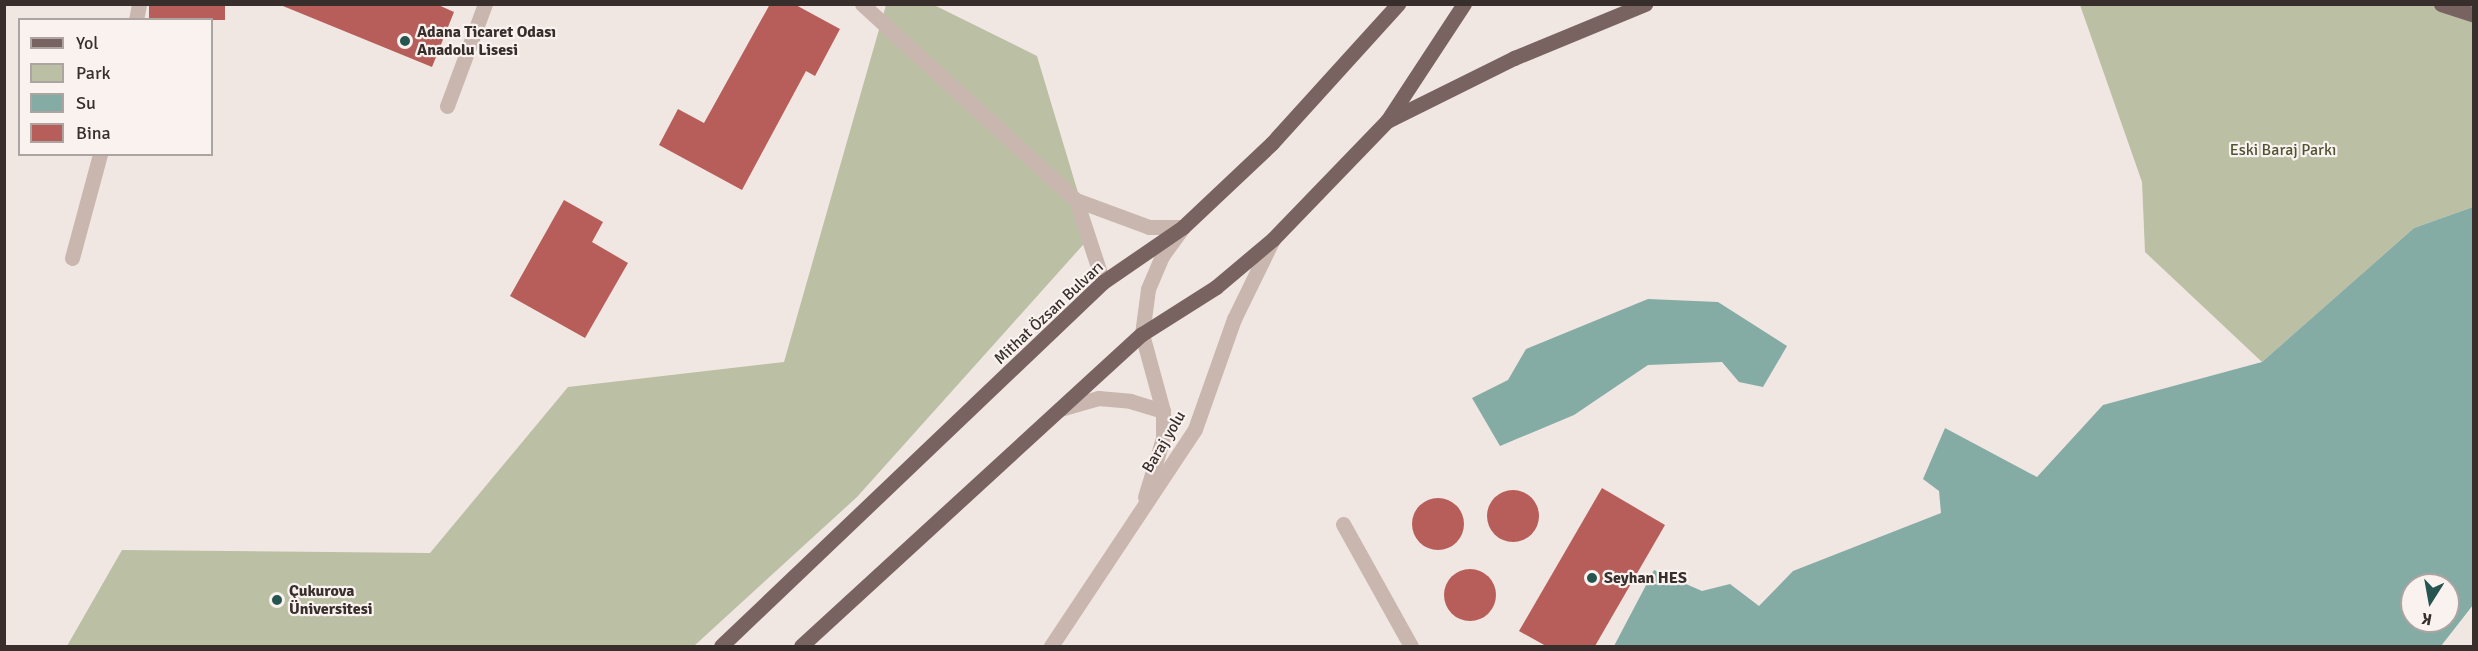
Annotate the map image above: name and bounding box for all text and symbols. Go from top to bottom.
legend [18,18,213,156]
place label: Adana Ticaret Odası Anadolu Lisesi [417,22,556,60]
text: Yol [76,32,99,54]
marker: Adana Ticaret Odası Anadolu Lisesi [398,34,412,48]
text: Park [76,62,111,84]
text: Su [76,92,96,114]
text: Bina [76,122,111,144]
park label: Eski Baraj Parkı [2230,140,2336,160]
street label: Mithat Özsan Bulvarı [990,257,1108,369]
street label: Baraj yolu [1138,408,1190,476]
place label: Seyhan HES [1604,568,1687,588]
marker: Seyhan HES [1585,571,1599,585]
north arrow [2400,573,2460,633]
place label: Çukurova Üniversitesi [289,581,373,619]
marker: Çukurova Üniversitesi [270,593,284,607]
text: K [2420,608,2434,629]

